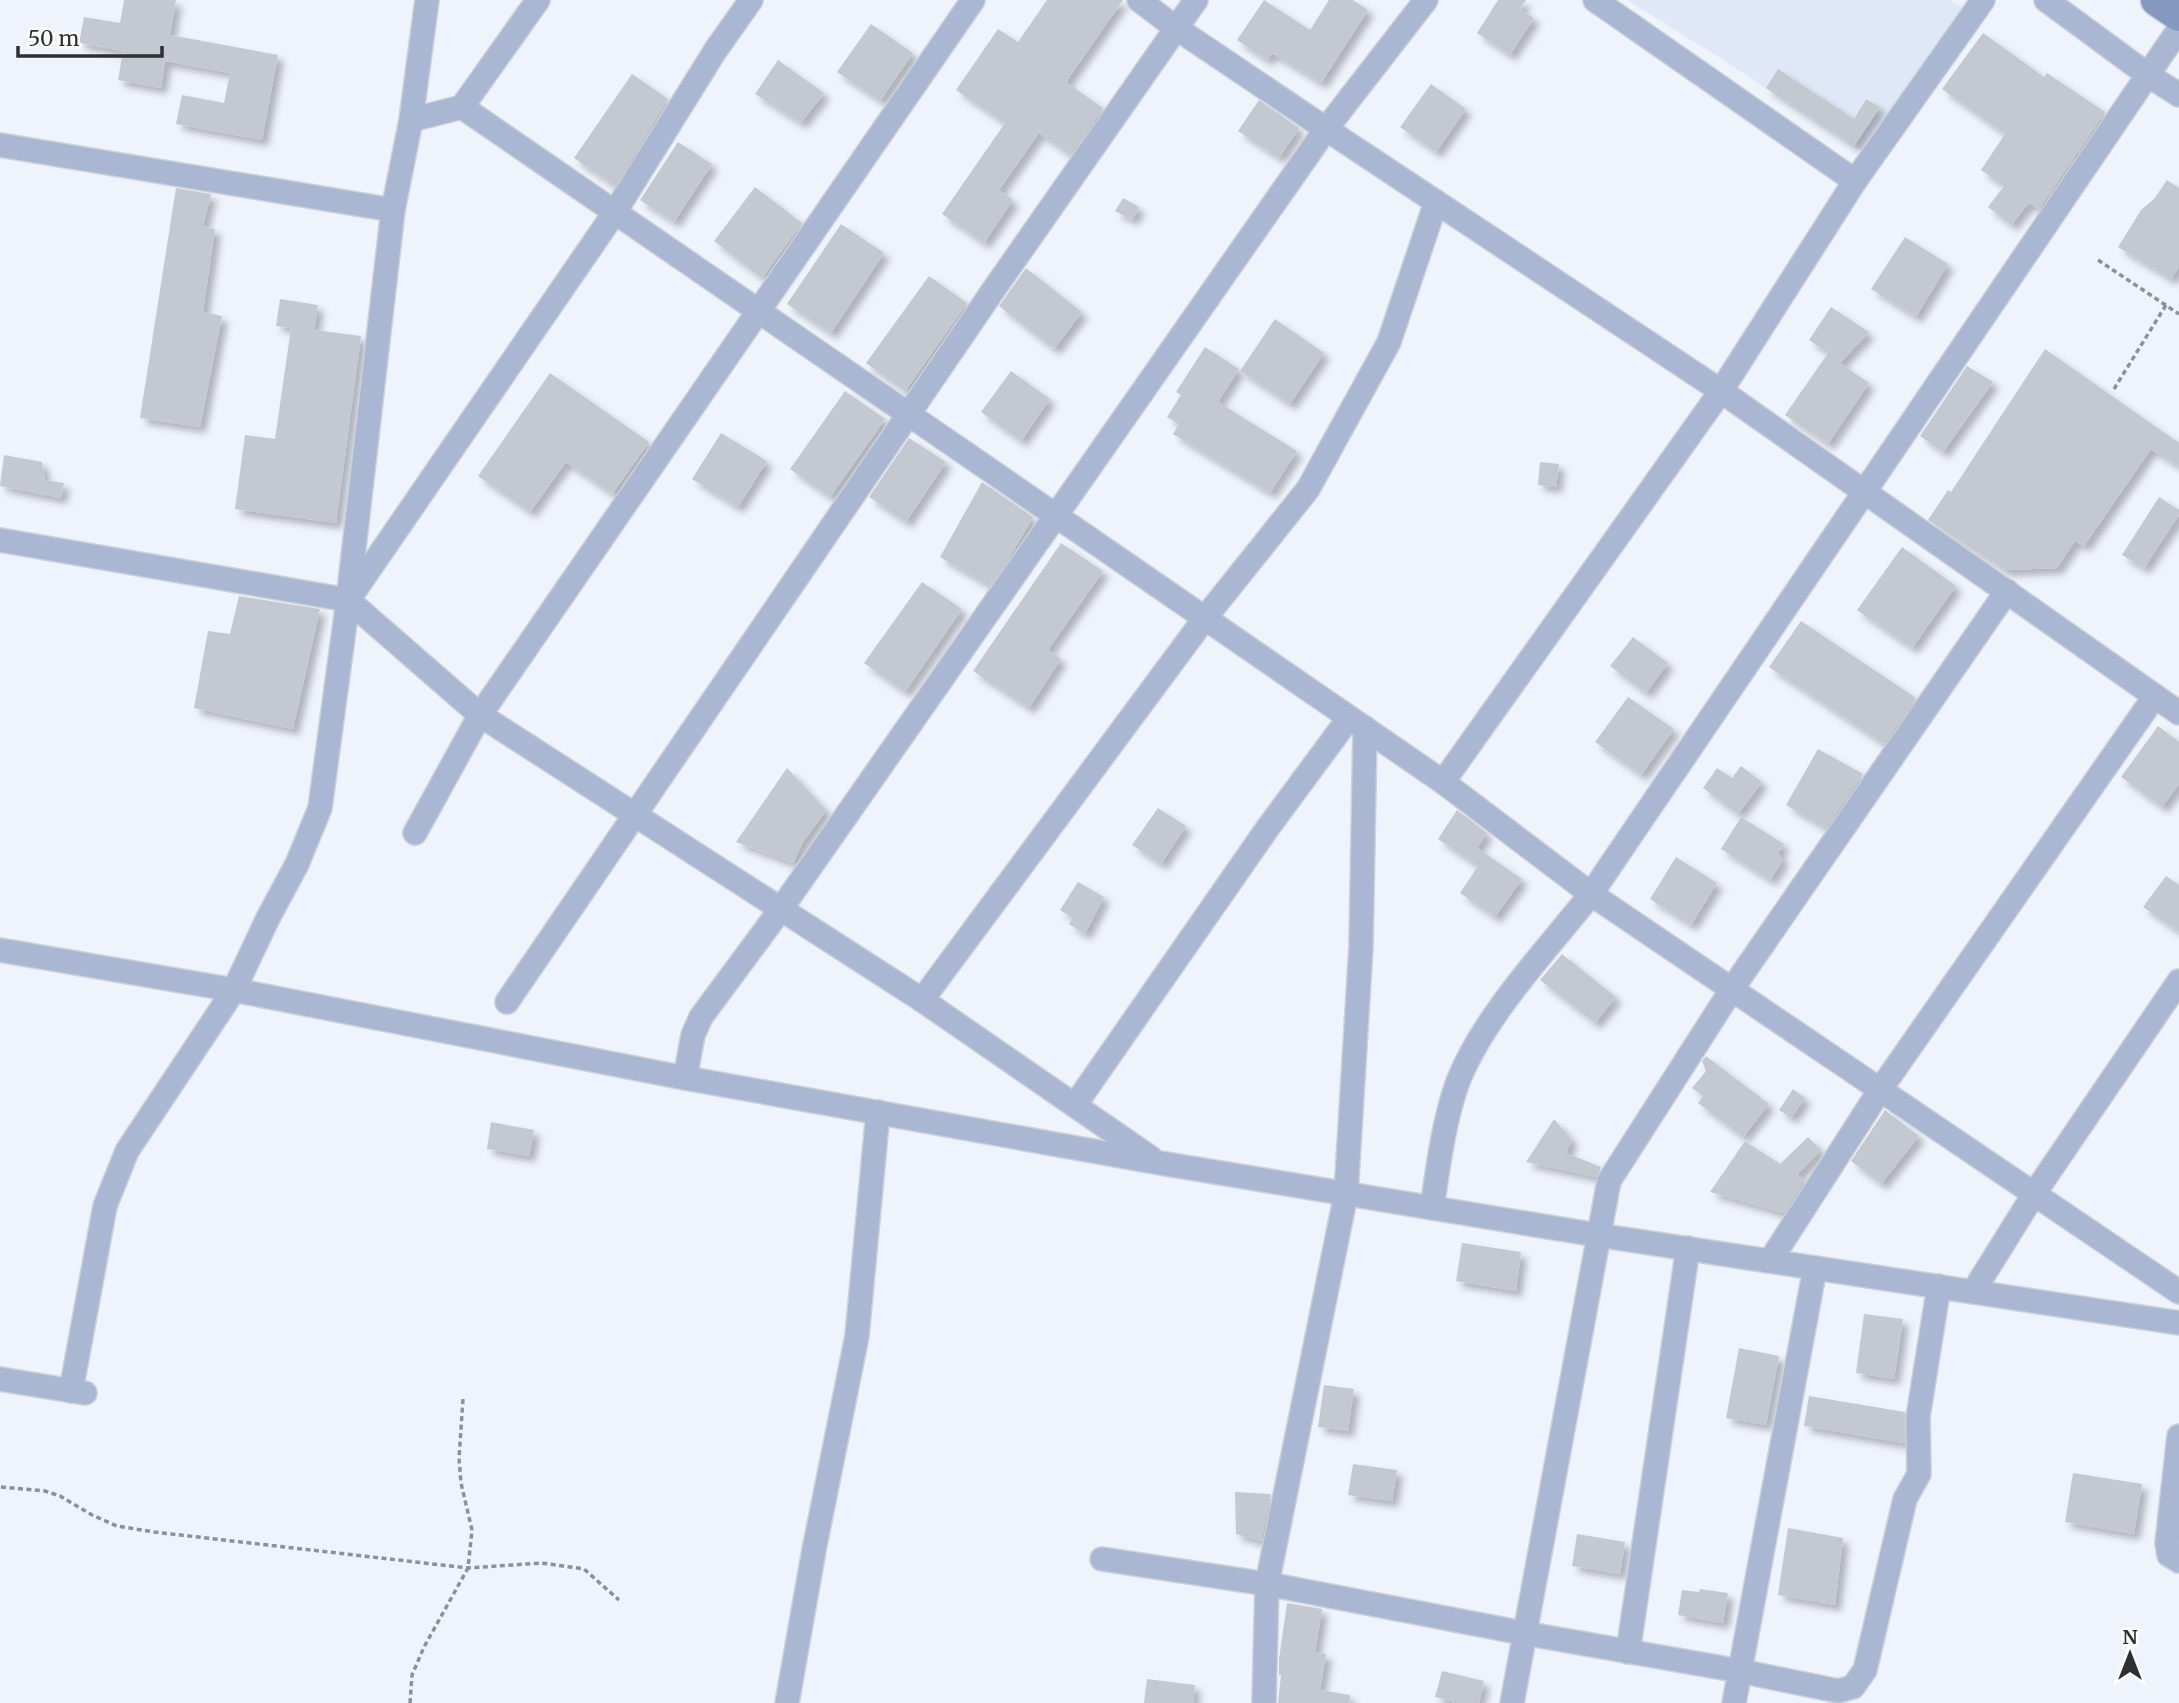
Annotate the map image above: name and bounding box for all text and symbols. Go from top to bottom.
scale bar [18,14,161,58]
text: 50 m [28,25,79,52]
north arrow [2095,1619,2165,1689]
text: N [2122,1625,2138,1649]

